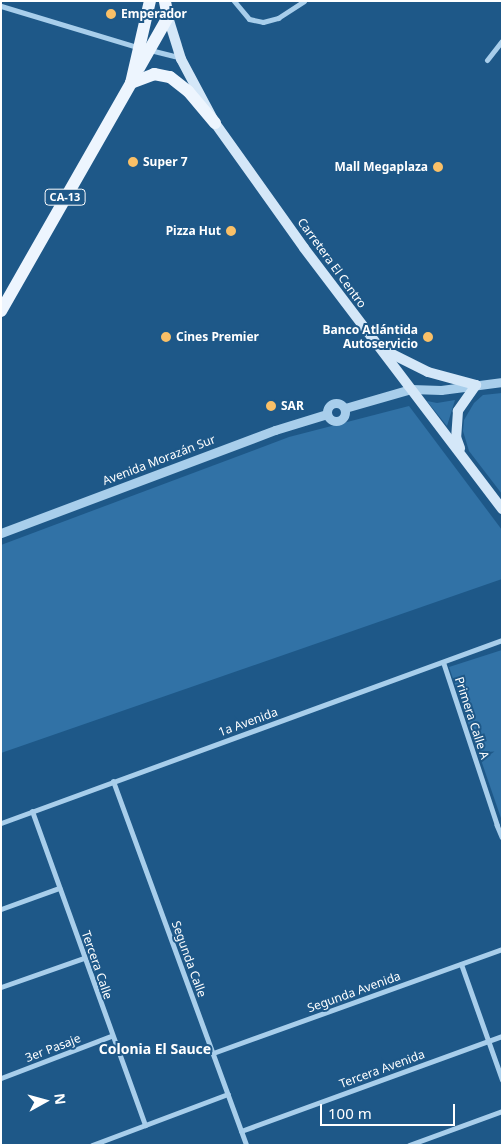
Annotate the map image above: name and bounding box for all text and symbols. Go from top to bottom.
place label: Emperador [121,7,187,21]
marker: Emperador [105,8,117,20]
place label: Super 7 [143,155,188,169]
marker: Super 7 [127,156,139,168]
place label: Mall Megaplaza [335,160,428,174]
marker: Mall Megaplaza [432,161,444,173]
road number: CA-13 [44,188,86,206]
street label: Carretera El Centro [295,215,369,311]
place label: Pizza Hut [166,224,221,238]
marker: Pizza Hut [225,225,237,237]
place label: Banco Atlántida Autoservicio [323,323,418,351]
place label: Cines Premier [176,330,259,344]
marker: Cines Premier [160,331,172,343]
marker: Banco Atlántida Autoservicio [422,331,434,343]
place label: SAR [281,399,304,413]
marker: SAR [265,400,277,412]
street label: Avenida Morazán Sur [101,432,217,488]
street label: Primera Calle A [452,675,492,761]
street label: 1a Avenida [216,705,280,739]
street label: Segunda Calle [169,919,209,999]
street label: Tercera Calle [79,929,115,1001]
street label: Segunda Avenida [306,968,402,1016]
street label: 3er Pasaje [23,1031,83,1065]
district label: Colonia El Sauce [99,1041,211,1057]
street label: Tercera Avenida [337,1047,427,1091]
north arrow [20,1076,70,1126]
text: N [50,1092,71,1106]
scale bar [323,1094,458,1126]
text: 100 m [328,1103,372,1123]

